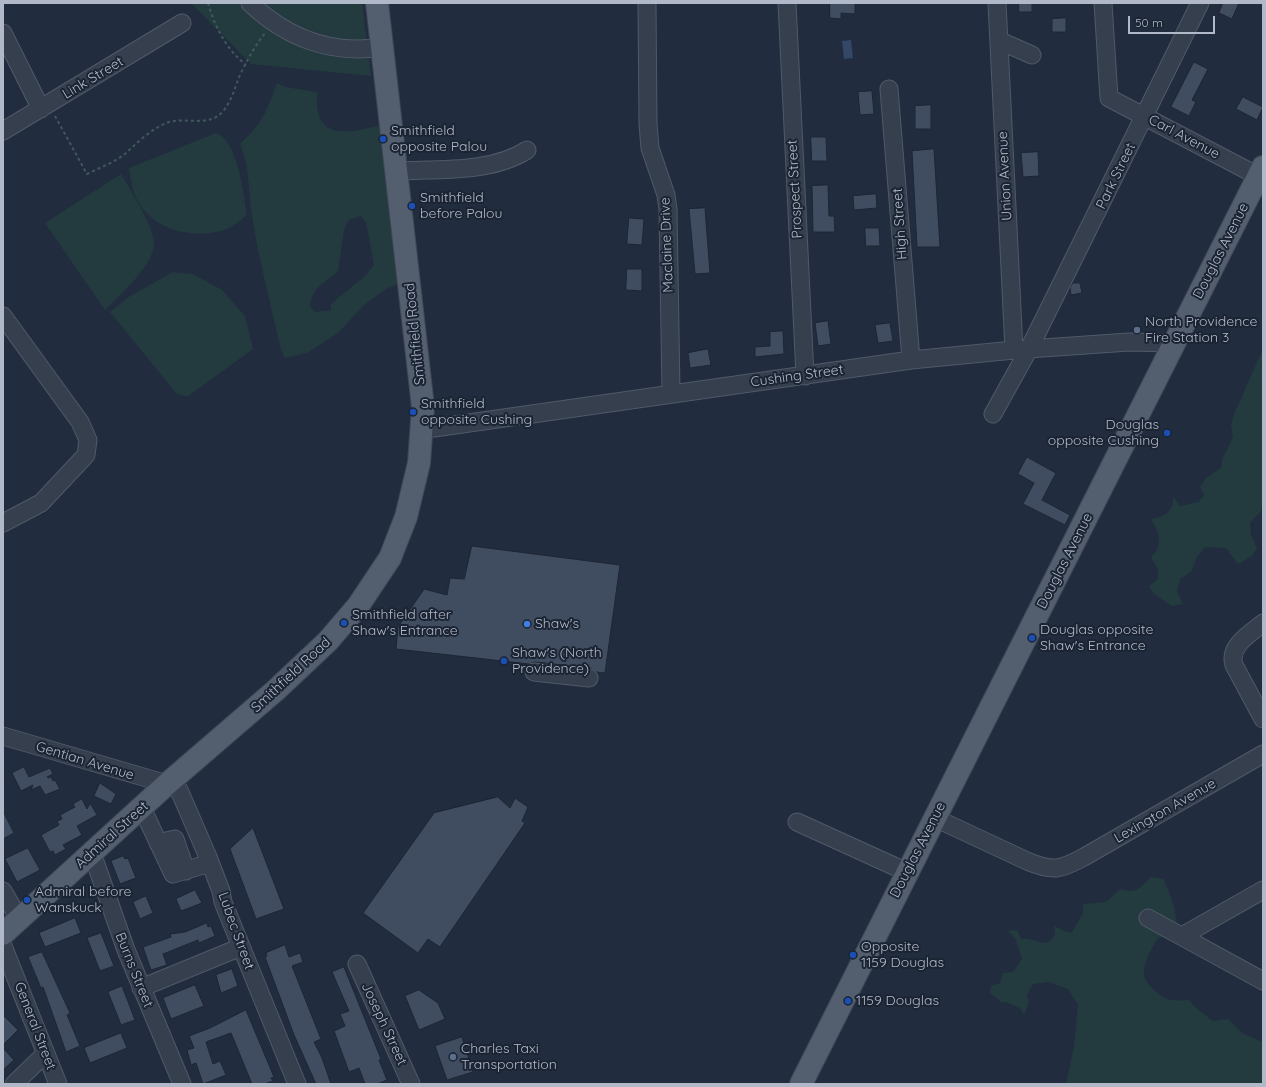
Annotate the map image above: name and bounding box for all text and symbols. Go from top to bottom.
scale bar [1130,8,1217,34]
text: 50 m [1135,15,1163,30]
street label: Link Street [59,53,127,103]
street label: Carl Avenue [1146,111,1222,163]
place label: Smithfield opposite Palou [391,123,487,156]
street label: Union Avenue [994,131,1016,221]
marker: Smithfield opposite Palou [378,134,388,144]
street label: Prospect Street [784,139,806,239]
street label: Park Street [1093,140,1139,212]
street label: High Street [889,188,911,260]
place label: Smithfield before Palou [420,190,502,222]
street label: Maclaine Drive [657,197,677,293]
street label: Douglas Avenue [1190,200,1252,302]
marker: Smithfield before Palou [407,201,417,211]
street label: Smithfield Road [401,282,429,386]
place label: North Providence Fire Station 3 [1145,314,1257,346]
marker: North Providence Fire Station 3 [1132,325,1142,335]
street label: Cushing Street [750,361,844,391]
place label: Smithfield opposite Cushing [421,396,532,428]
marker: Smithfield opposite Cushing [408,407,418,417]
place label: Douglas opposite Cushing [1048,417,1159,450]
marker: Douglas opposite Cushing [1162,428,1172,438]
street label: Douglas Avenue [1034,510,1096,612]
place label: Smithfield after Shaw's Entrance [352,607,458,640]
place label: Shaw's [535,616,579,632]
marker: Smithfield after Shaw's Entrance [339,618,349,628]
marker: Shaw's [522,619,532,629]
place label: Douglas opposite Shaw's Entrance [1040,622,1153,654]
marker: Douglas opposite Shaw's Entrance [1027,633,1037,643]
street label: Smithfield Road [248,634,334,716]
place label: Shaw's (North Providence) [512,645,602,678]
marker: Shaw's (North Providence) [499,656,509,666]
street label: Gentian Avenue [34,738,136,784]
street label: Lexington Avenue [1111,775,1219,847]
street label: Admiral Street [72,798,152,872]
street label: Douglas Avenue [887,799,949,901]
place label: Admiral before Wanskuck [35,884,131,916]
street label: Lubec Street [214,890,258,972]
marker: Admiral before Wanskuck [22,895,32,905]
street label: Burns Street [111,930,157,1010]
place label: Opposite 1159 Douglas [861,939,944,972]
marker: Opposite 1159 Douglas [848,950,858,960]
street label: General Street [11,980,59,1072]
street label: Joseph Street [357,980,411,1068]
place label: 1159 Douglas [856,993,939,1009]
marker: 1159 Douglas [843,996,853,1006]
place label: Charles Taxi Transportation [461,1041,557,1074]
marker: Charles Taxi Transportation [448,1052,458,1062]

